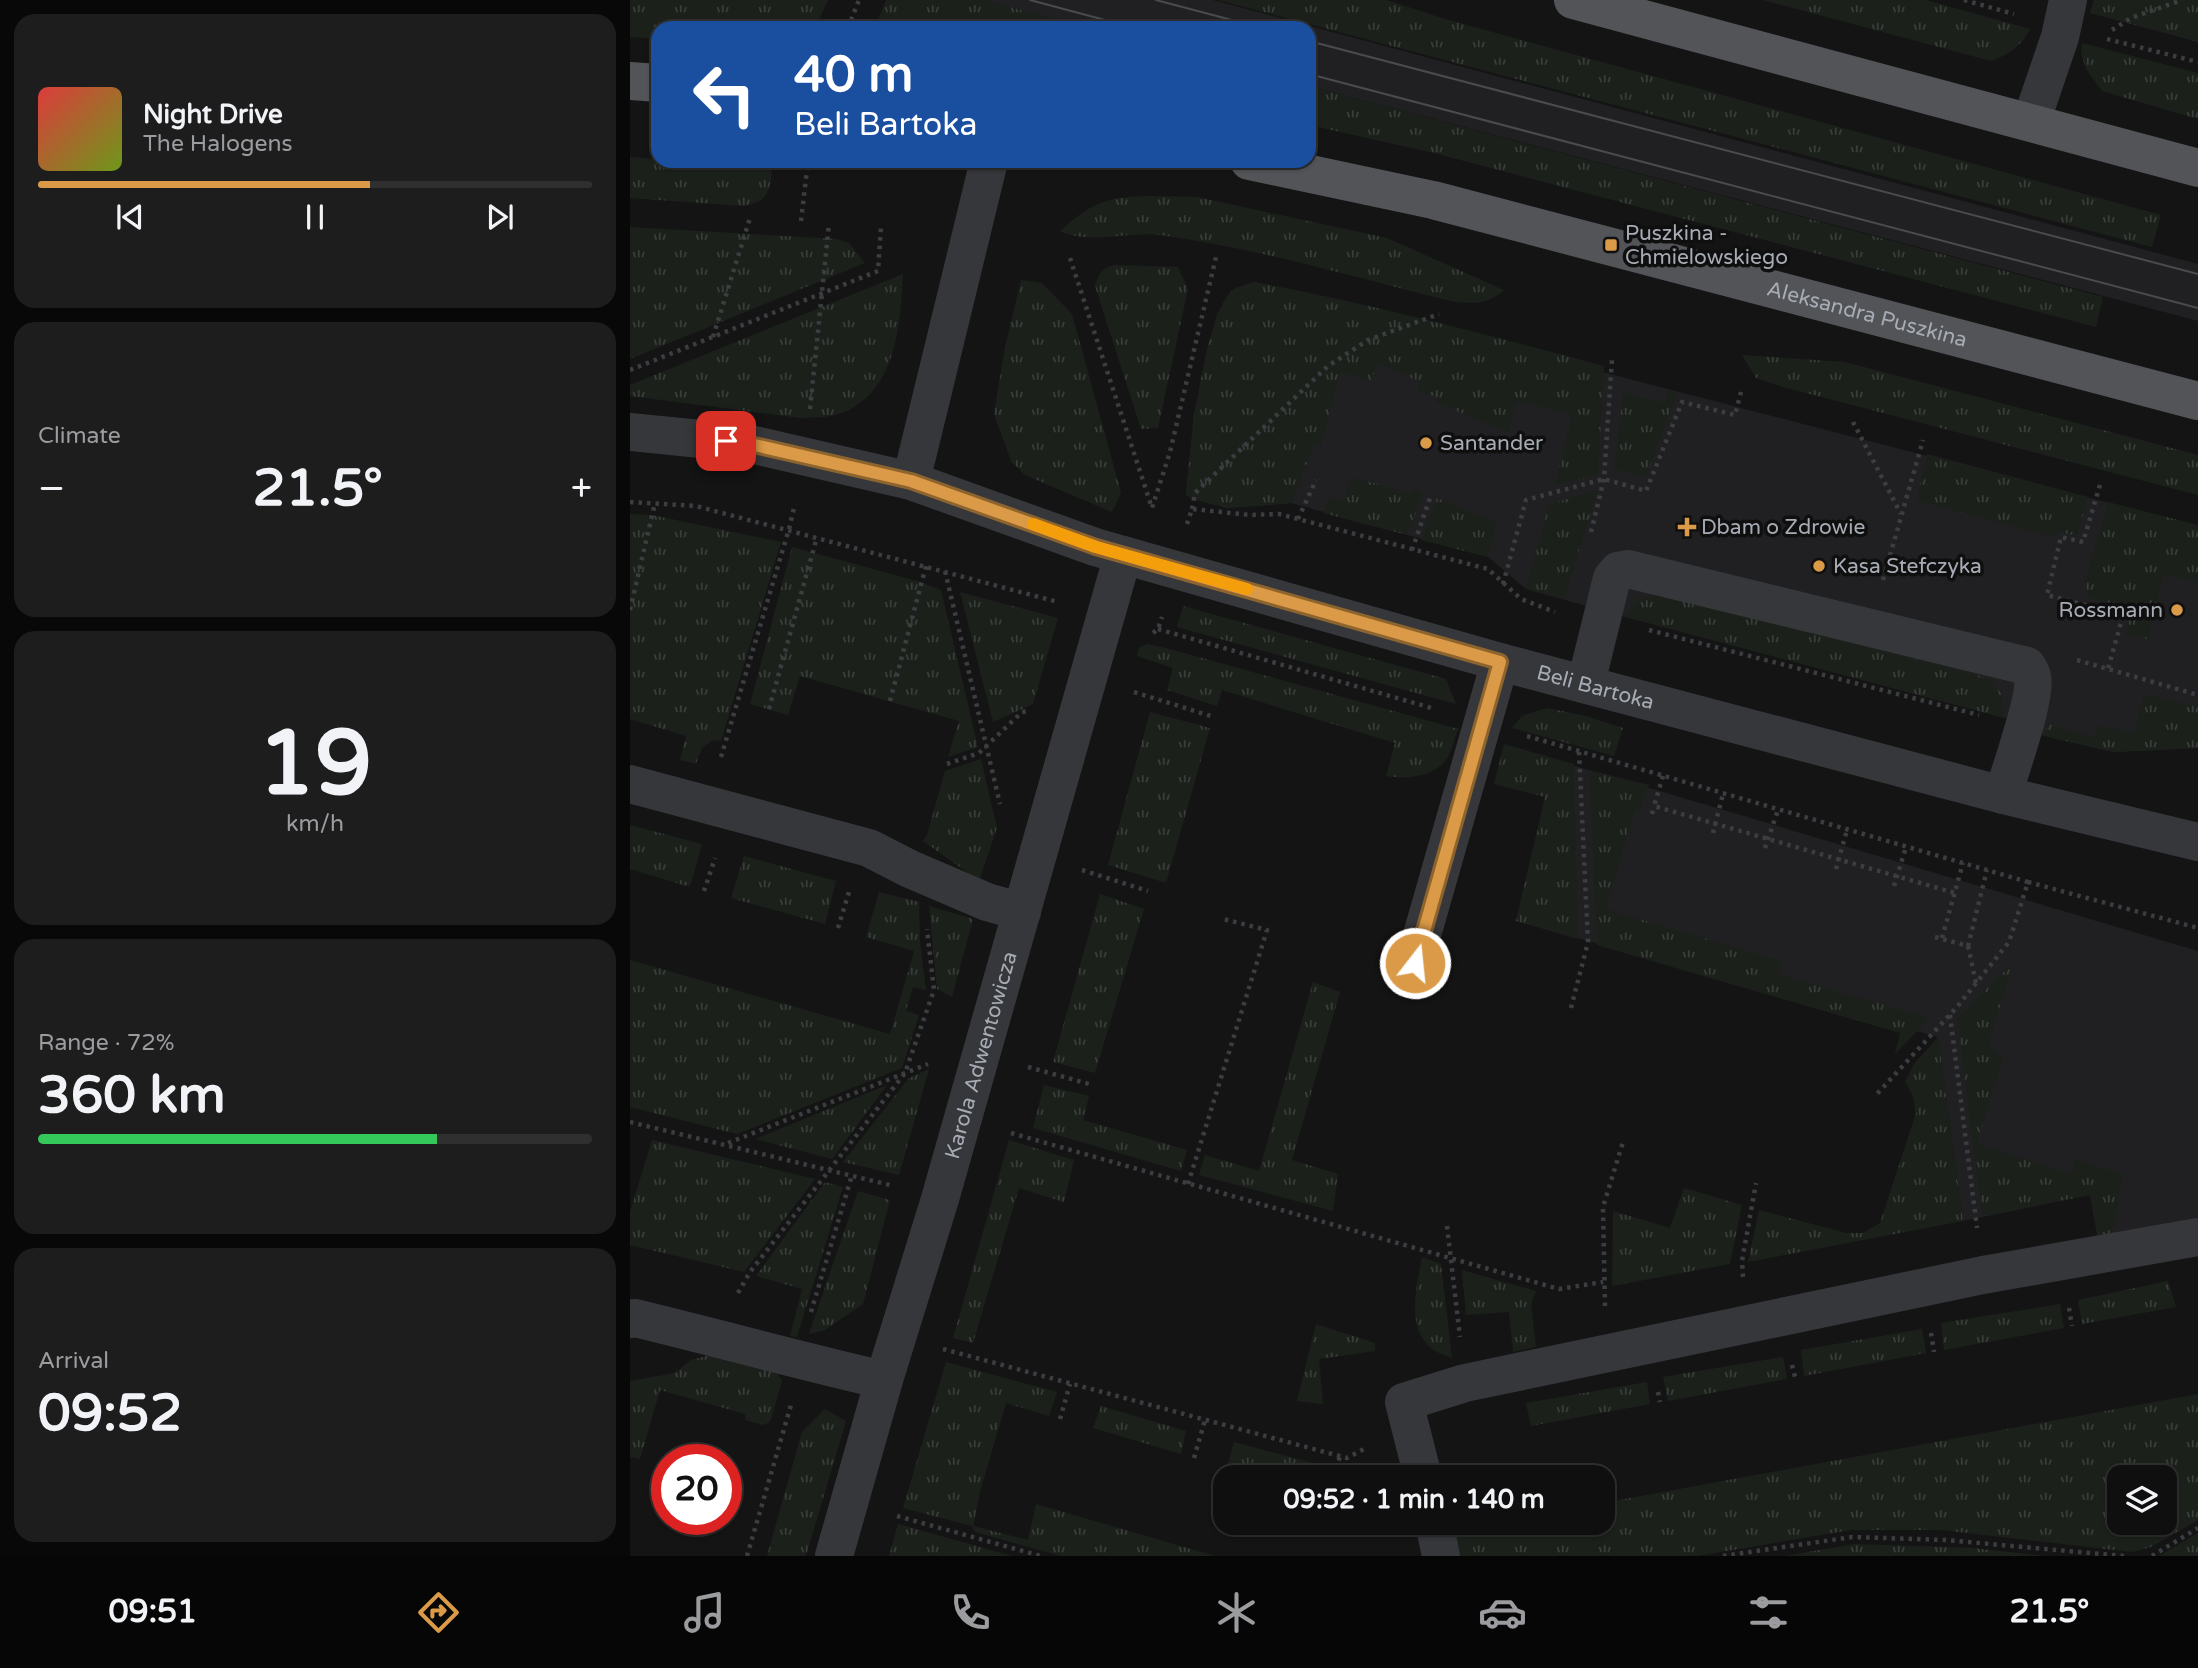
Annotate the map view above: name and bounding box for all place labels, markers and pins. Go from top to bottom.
place label: Puszkina - Chmielowskiego [1625,221,1788,270]
marker: Puszkina - Chmielowskiego [1603,237,1619,253]
pin [696,411,756,471]
place label: Santander [1440,431,1543,456]
marker: Santander [1418,435,1434,451]
place label: Dbam o Zdrowie [1701,515,1865,540]
marker: Dbam o Zdrowie [1679,519,1695,535]
place label: Kasa Stefczyka [1833,554,1982,579]
marker: Kasa Stefczyka [1811,558,1827,574]
place label: Rossmann [2058,598,2163,623]
marker: Rossmann [2169,602,2185,618]

